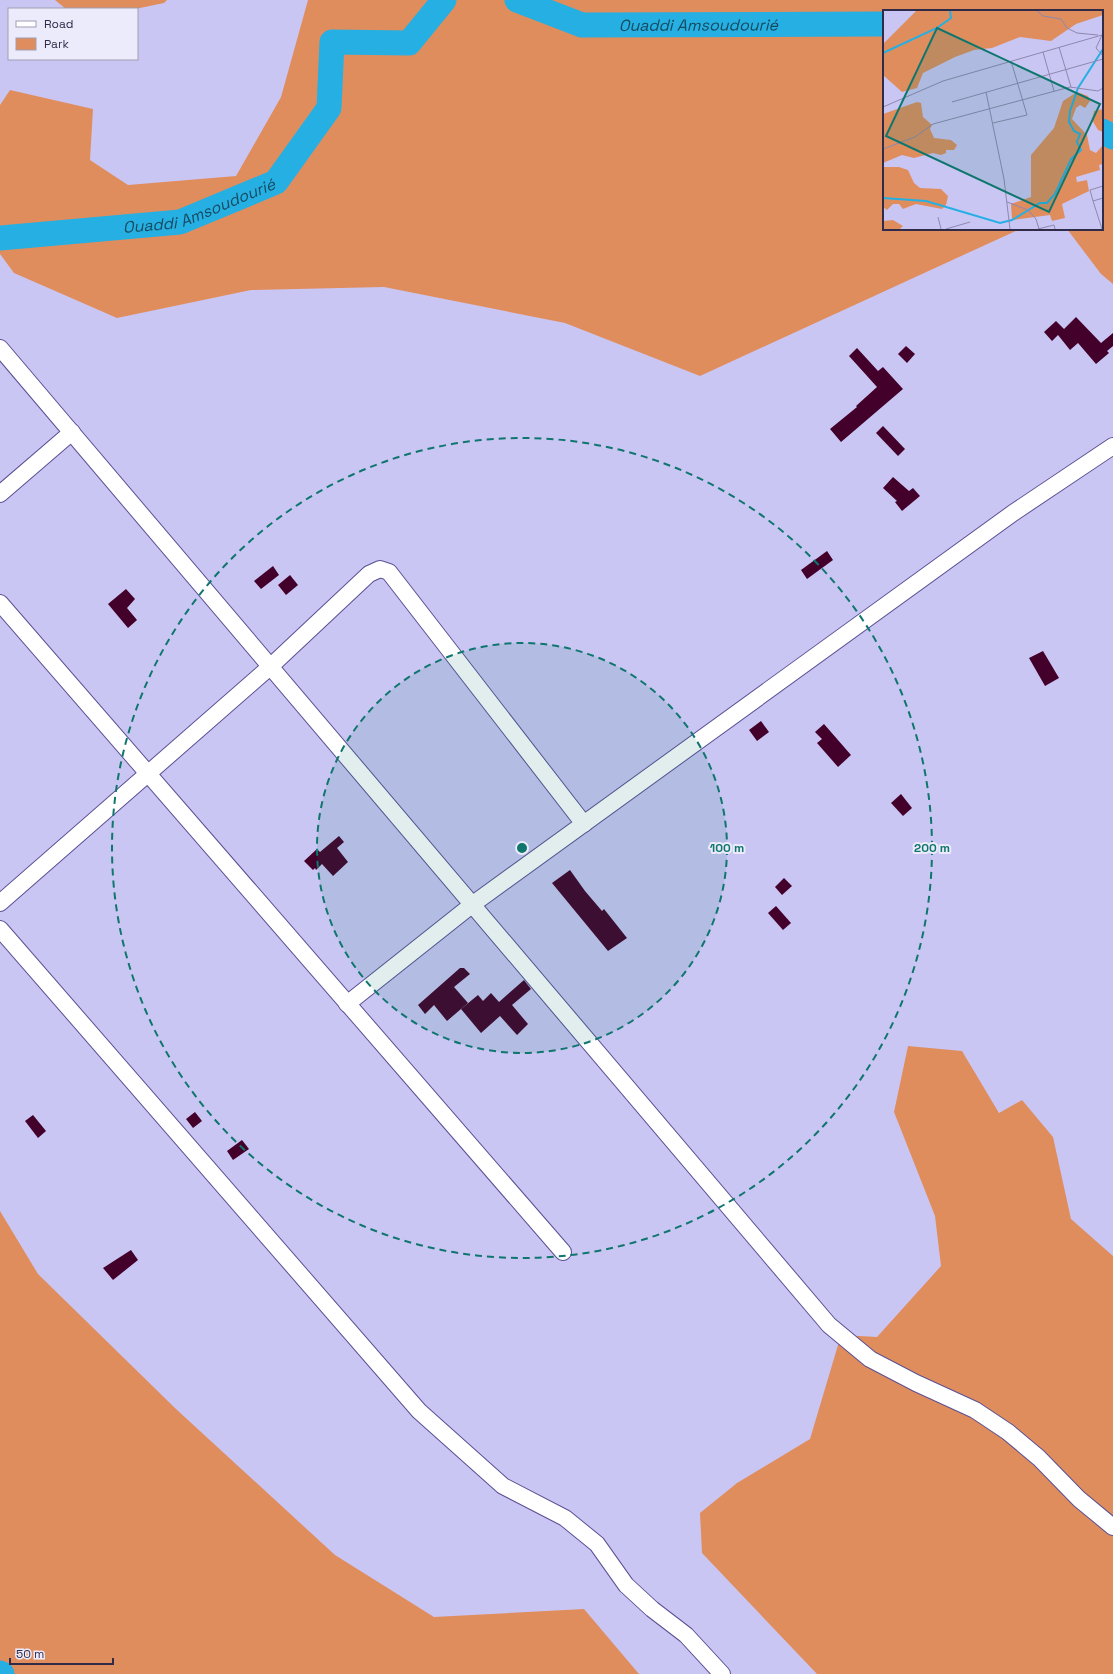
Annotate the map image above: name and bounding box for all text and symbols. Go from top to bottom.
legend [8,8,138,60]
inset map [883,10,1103,230]
water label: Ouaddi Amsoudourié [619,14,779,36]
text: Road [44,16,73,32]
text: Park [44,36,69,52]
water label: Ouaddi Amsoudourié [122,173,279,238]
text: 100 m [710,840,744,856]
text: 200 m [914,840,950,856]
centre of rings [515,841,529,855]
scale bar [10,1640,113,1666]
text: 50 m [16,1646,44,1662]

